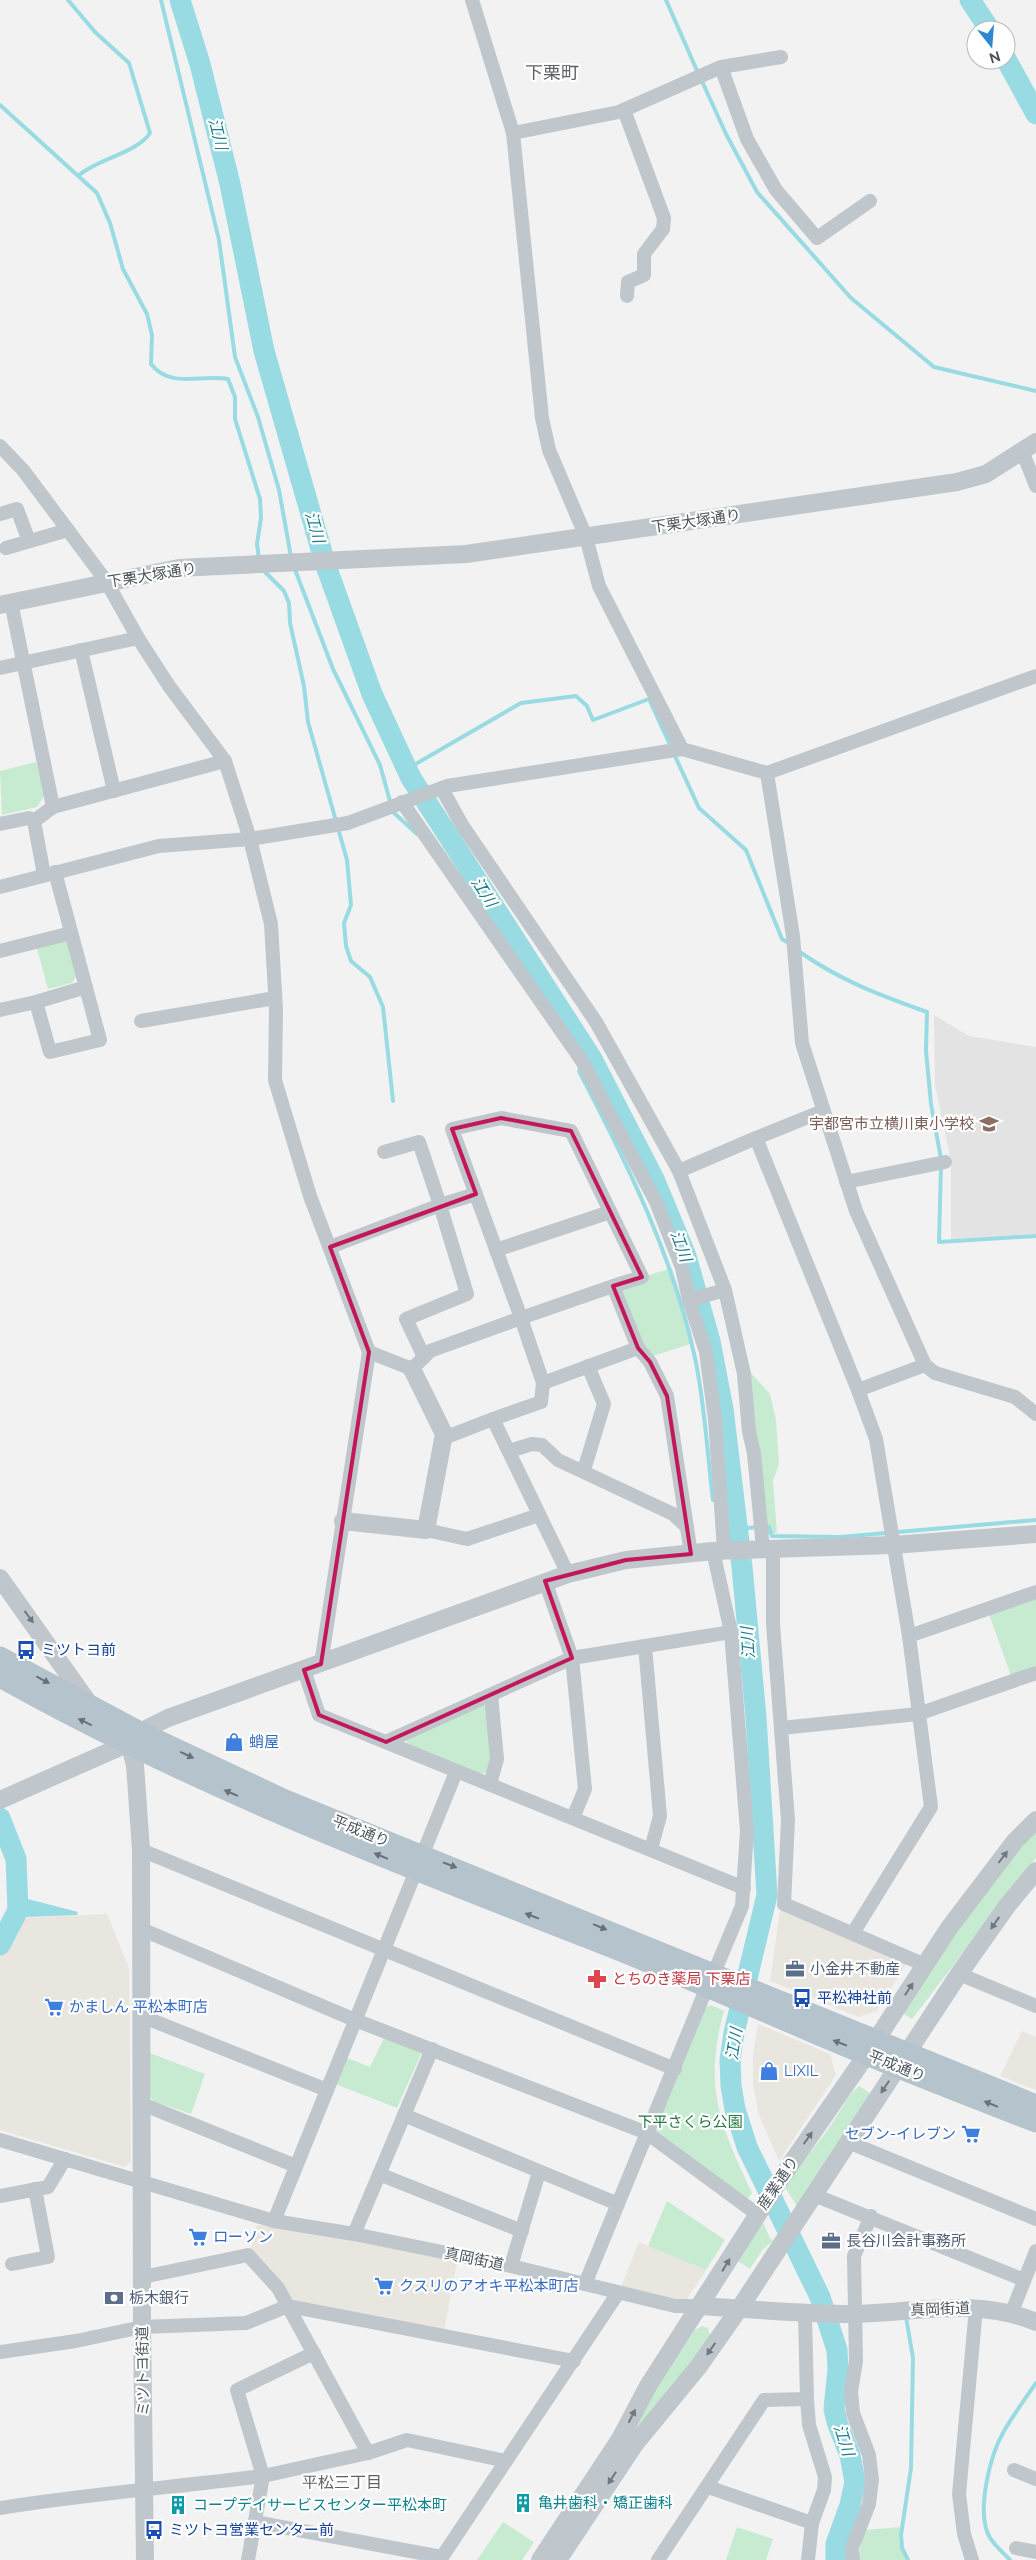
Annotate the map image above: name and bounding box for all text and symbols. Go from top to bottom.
north arrow [966,20,1016,70]
text: N [987,48,1002,67]
district label: 下栗町 [525,62,579,83]
water label: 江川 [205,116,232,154]
street label: 下栗大塚通り [650,506,742,536]
water label: 江川 [301,509,329,547]
street label: 下栗大塚通り [106,559,198,591]
water label: 江川 [467,873,502,912]
school or university icon: 宇都宮市立横川東小学校 [978,1113,1000,1135]
place label: 宇都宮市立横川東小学校 [809,1115,974,1133]
water label: 江川 [666,1228,696,1266]
one-way arrow [23,1611,33,1624]
water label: 江川 [737,1624,759,1660]
bus stop icon: ミツトヨ前 [15,1639,37,1661]
place label: ミツトヨ前 [41,1641,116,1659]
one-way arrow [36,1676,50,1684]
one-way arrow [78,1717,93,1726]
shop icon: 蛸屋 [223,1731,245,1753]
place label: 蛸屋 [249,1733,279,1751]
one-way arrow [180,1751,194,1759]
one-way arrow [224,1789,238,1797]
street label: 平成通り [330,1811,392,1851]
one-way arrow [998,1851,1009,1864]
one-way arrow [373,1852,388,1860]
one-way arrow [442,1862,457,1870]
one-way arrow [525,1912,539,1920]
one-way arrow [990,1916,1000,1930]
one-way arrow [593,1923,607,1931]
office icon: 小金井不動産 [784,1958,806,1980]
place label: 小金井不動産 [810,1960,900,1978]
pharmacy icon: とちのき薬局 下栗店 [586,1968,608,1990]
place label: とちのき薬局 下栗店 [612,1970,750,1988]
one-way arrow [904,1982,914,1995]
bus stop icon: 平松神社前 [791,1987,813,2009]
place label: 平松神社前 [817,1989,892,2007]
supermarket icon: かましん 平松本町店 [43,1996,65,2018]
place label: かましん 平松本町店 [69,1998,208,2016]
water label: 江川 [722,2025,746,2061]
one-way arrow [833,2039,847,2047]
street label: 平成通り [866,2046,928,2086]
shop icon: LIXIL [758,2060,780,2082]
place label: LIXIL [784,2062,819,2080]
one-way arrow [880,2080,890,2094]
one-way arrow [984,2100,998,2108]
park label: 下平さくら公園 [637,2113,743,2131]
supermarket icon: セブン-イレブン [960,2123,982,2145]
place label: セブン-イレブン [845,2125,956,2143]
one-way arrow [803,2131,813,2145]
street label: 産業通り [754,2153,802,2213]
supermarket icon: ローソン [187,2226,209,2248]
place label: ローソン [213,2228,273,2246]
office icon: 長谷川会計事務所 [820,2230,842,2252]
place label: 長谷川会計事務所 [846,2232,966,2250]
street label: 真岡街道 [443,2244,505,2274]
one-way arrow [721,2259,731,2272]
supermarket icon: クスリのアオキ平松本町店 [373,2275,395,2297]
place label: クスリのアオキ平松本町店 [399,2277,579,2295]
bank icon: 栃木銀行 [103,2287,125,2309]
place label: 栃木銀行 [129,2289,189,2307]
street label: 真岡街道 [910,2299,970,2319]
street label: ミツトヨ街道 [133,2326,153,2416]
one-way arrow [706,2342,716,2356]
one-way arrow [628,2409,636,2423]
water label: 江川 [830,2422,859,2460]
one-way arrow [607,2471,617,2485]
district label: 平松三丁目 [302,2473,382,2492]
building icon: 亀井歯科・矯正歯科 [512,2492,534,2514]
building icon: コープデイサービスセンター平松本町 [167,2494,189,2516]
place label: 亀井歯科・矯正歯科 [538,2494,673,2512]
place label: コープデイサービスセンター平松本町 [193,2496,447,2514]
bus stop icon: ミツトヨ営業センター前 [143,2519,165,2541]
place label: ミツトヨ営業センター前 [169,2521,334,2539]

